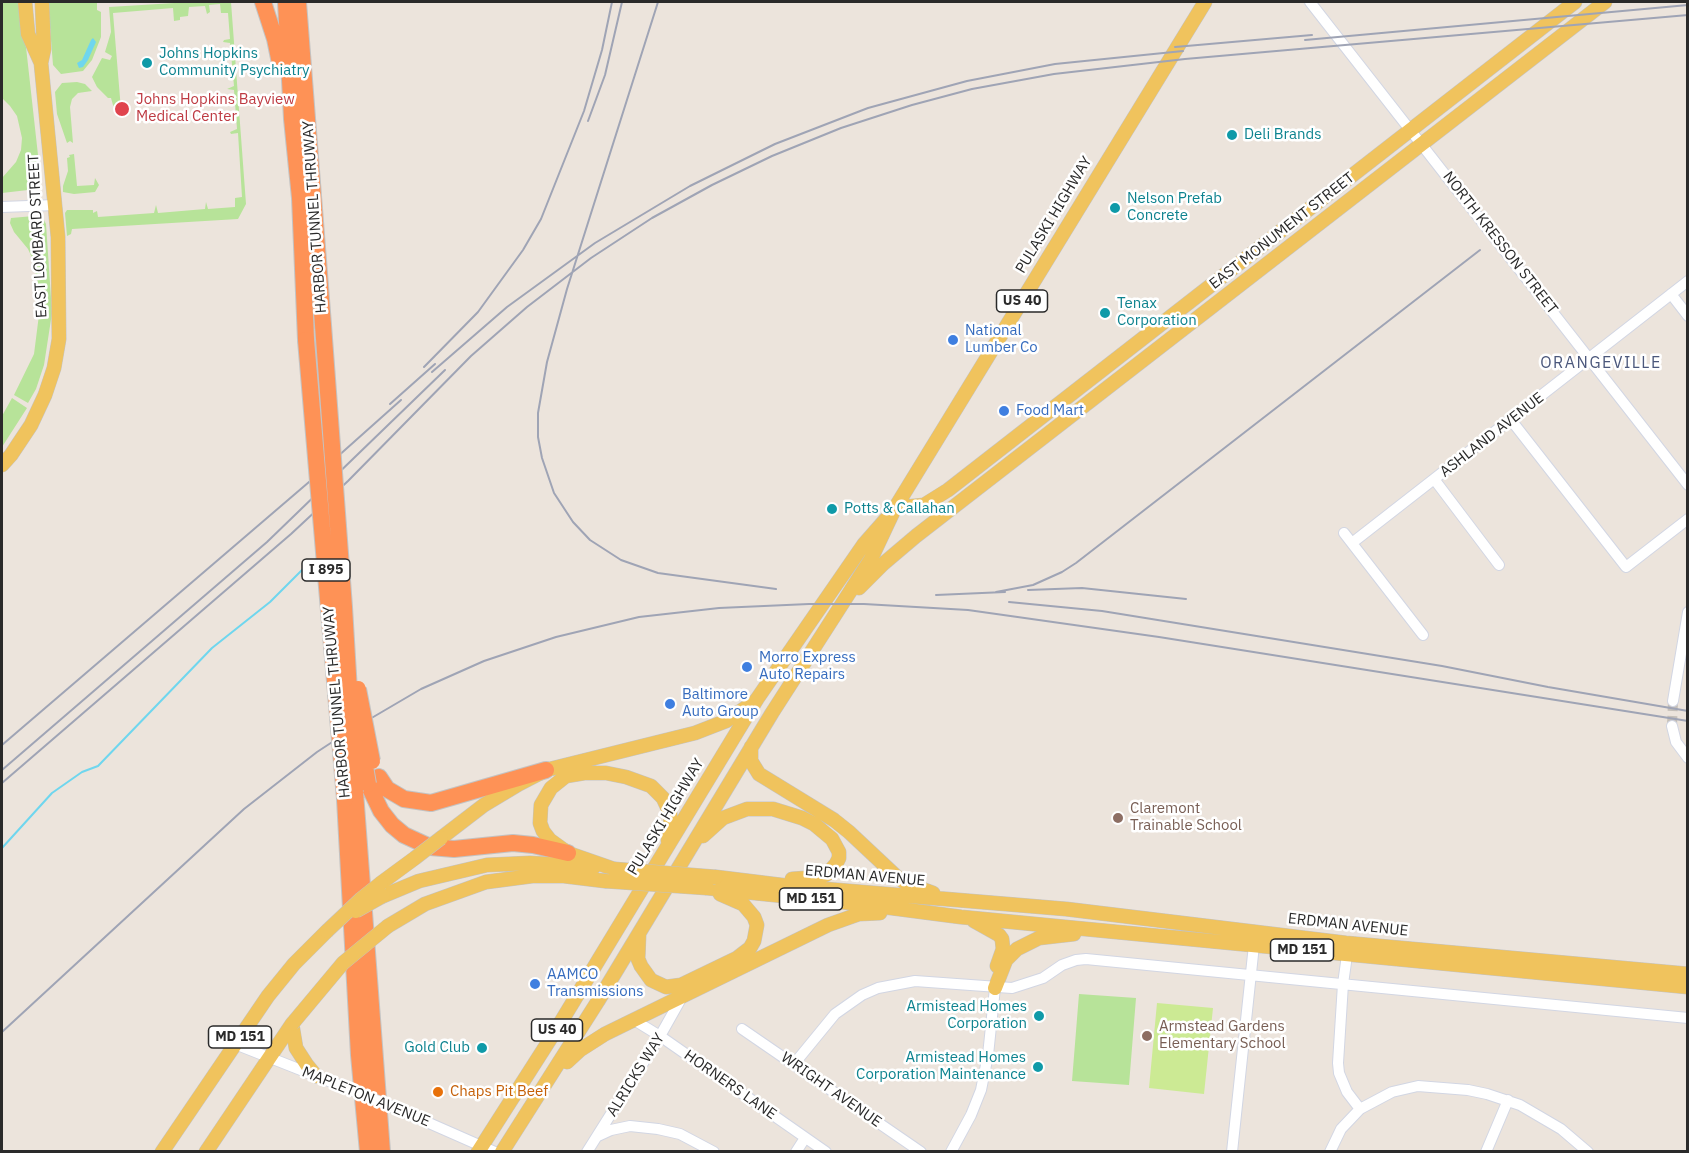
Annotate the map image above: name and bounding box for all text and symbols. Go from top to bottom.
place label: Johns Hopkins Community Psychiatry [159,45,310,80]
marker: Johns Hopkins Community Psychiatry [140,56,154,70]
place label: Johns Hopkins Bayview Medical Center [136,91,295,126]
marker: Johns Hopkins Bayview Medical Center [113,100,131,118]
street label: HARBOR TUNNEL THRUWAY [299,120,331,314]
place label: Deli Brands [1244,126,1321,144]
marker: Deli Brands [1225,128,1239,142]
street label: PULASKI HIGHWAY [1012,153,1096,277]
street label: EAST LOMBARD STREET [25,154,51,318]
street label: NORTH KRESSON STREET [1439,168,1561,318]
street label: EAST MONUMENT STREET [1206,169,1358,293]
place label: Nelson Prefab Concrete [1127,190,1222,225]
marker: Nelson Prefab Concrete [1108,201,1122,215]
road number: US 40 [996,290,1048,312]
place label: Tenax Corporation [1117,295,1197,330]
marker: Tenax Corporation [1098,306,1112,320]
place label: National Lumber Co [965,322,1038,357]
marker: National Lumber Co [946,333,960,347]
district label: ORANGEVILLE [1540,353,1662,373]
street label: ASHLAND AVENUE [1436,389,1548,481]
place label: Food Mart [1016,402,1084,420]
marker: Food Mart [997,404,1011,418]
place label: Potts & Callahan [844,500,955,518]
marker: Potts & Callahan [825,502,839,516]
road number: I 895 [302,559,350,581]
street label: HARBOR TUNNEL THRUWAY [320,605,354,799]
place label: Morro Express Auto Repairs [759,649,856,684]
marker: Morro Express Auto Repairs [740,660,754,674]
place label: Baltimore Auto Group [682,686,759,721]
marker: Baltimore Auto Group [663,697,677,711]
street label: PULASKI HIGHWAY [624,755,708,879]
place label: Claremont Trainable School [1130,800,1242,835]
marker: Claremont Trainable School [1111,811,1125,825]
street label: ERDMAN AVENUE [804,862,926,890]
road number: MD 151 [780,888,842,910]
street label: ERDMAN AVENUE [1287,910,1409,940]
road number: MD 151 [1270,939,1334,961]
place label: AAMCO Transmissions [547,966,644,1001]
marker: AAMCO Transmissions [528,977,542,991]
place label: Armistead Homes Corporation [907,998,1027,1033]
marker: Armistead Homes Corporation [1032,1009,1046,1023]
place label: Armstead Gardens Elementary School [1159,1018,1286,1053]
road number: US 40 [532,1019,582,1041]
road number: MD 151 [208,1026,272,1048]
marker: Armstead Gardens Elementary School [1140,1029,1154,1043]
street label: ALRICKS WAY [603,1030,669,1120]
place label: Gold Club [404,1039,470,1057]
marker: Gold Club [475,1041,489,1055]
street label: HORNERS LANE [680,1046,780,1124]
street label: WRIGHT AVENUE [777,1049,885,1131]
place label: Armistead Homes Corporation Maintenance [856,1049,1026,1084]
marker: Armistead Homes Corporation Maintenance [1031,1060,1045,1074]
street label: MAPLETON AVENUE [299,1063,433,1131]
place label: Chaps Pit Beef [450,1083,548,1101]
marker: Chaps Pit Beef [431,1085,445,1099]

